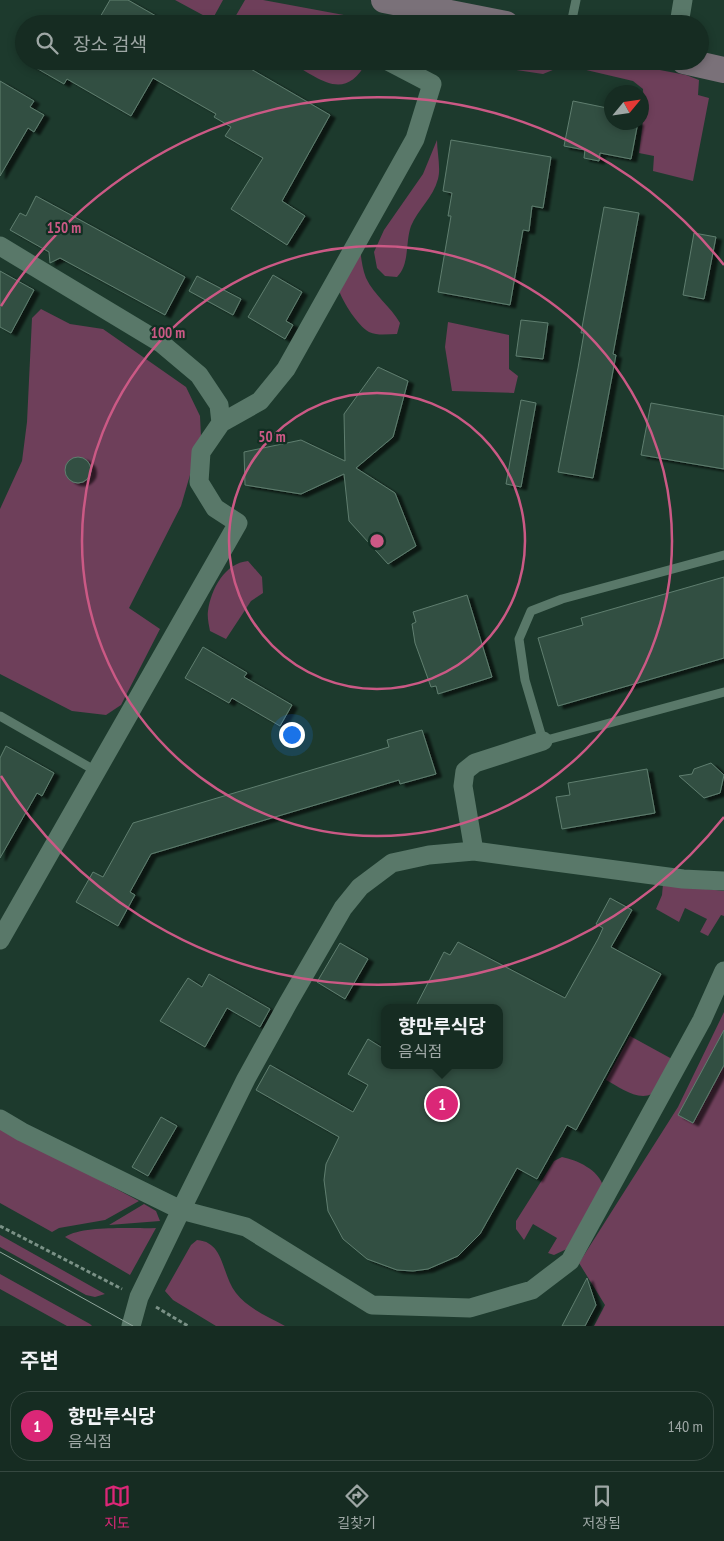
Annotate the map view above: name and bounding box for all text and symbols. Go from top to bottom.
search box [15,15,709,70]
icon: search [33,29,61,57]
text: 장소 검색 [73,32,147,56]
north arrow [604,85,649,130]
text: 150 m [47,218,81,237]
text: 100 m [151,323,185,342]
text: 50 m [258,427,286,446]
centre of rings [368,532,386,550]
your location [279,722,305,748]
popup [381,1004,503,1069]
text: 향만루식당 [398,1014,486,1038]
text: 음식점 [398,1041,442,1061]
pin: 1 [426,1085,458,1123]
text: 주변 [20,1347,59,1374]
text: 향만루식당 [68,1404,155,1428]
text: 1 [33,1416,41,1436]
text: 140 m [668,1416,703,1436]
text: 음식점 [68,1431,112,1451]
tab: 지도 [103,1482,131,1532]
tab: 길찾기 [337,1482,376,1532]
tab: 저장됨 [582,1482,621,1532]

